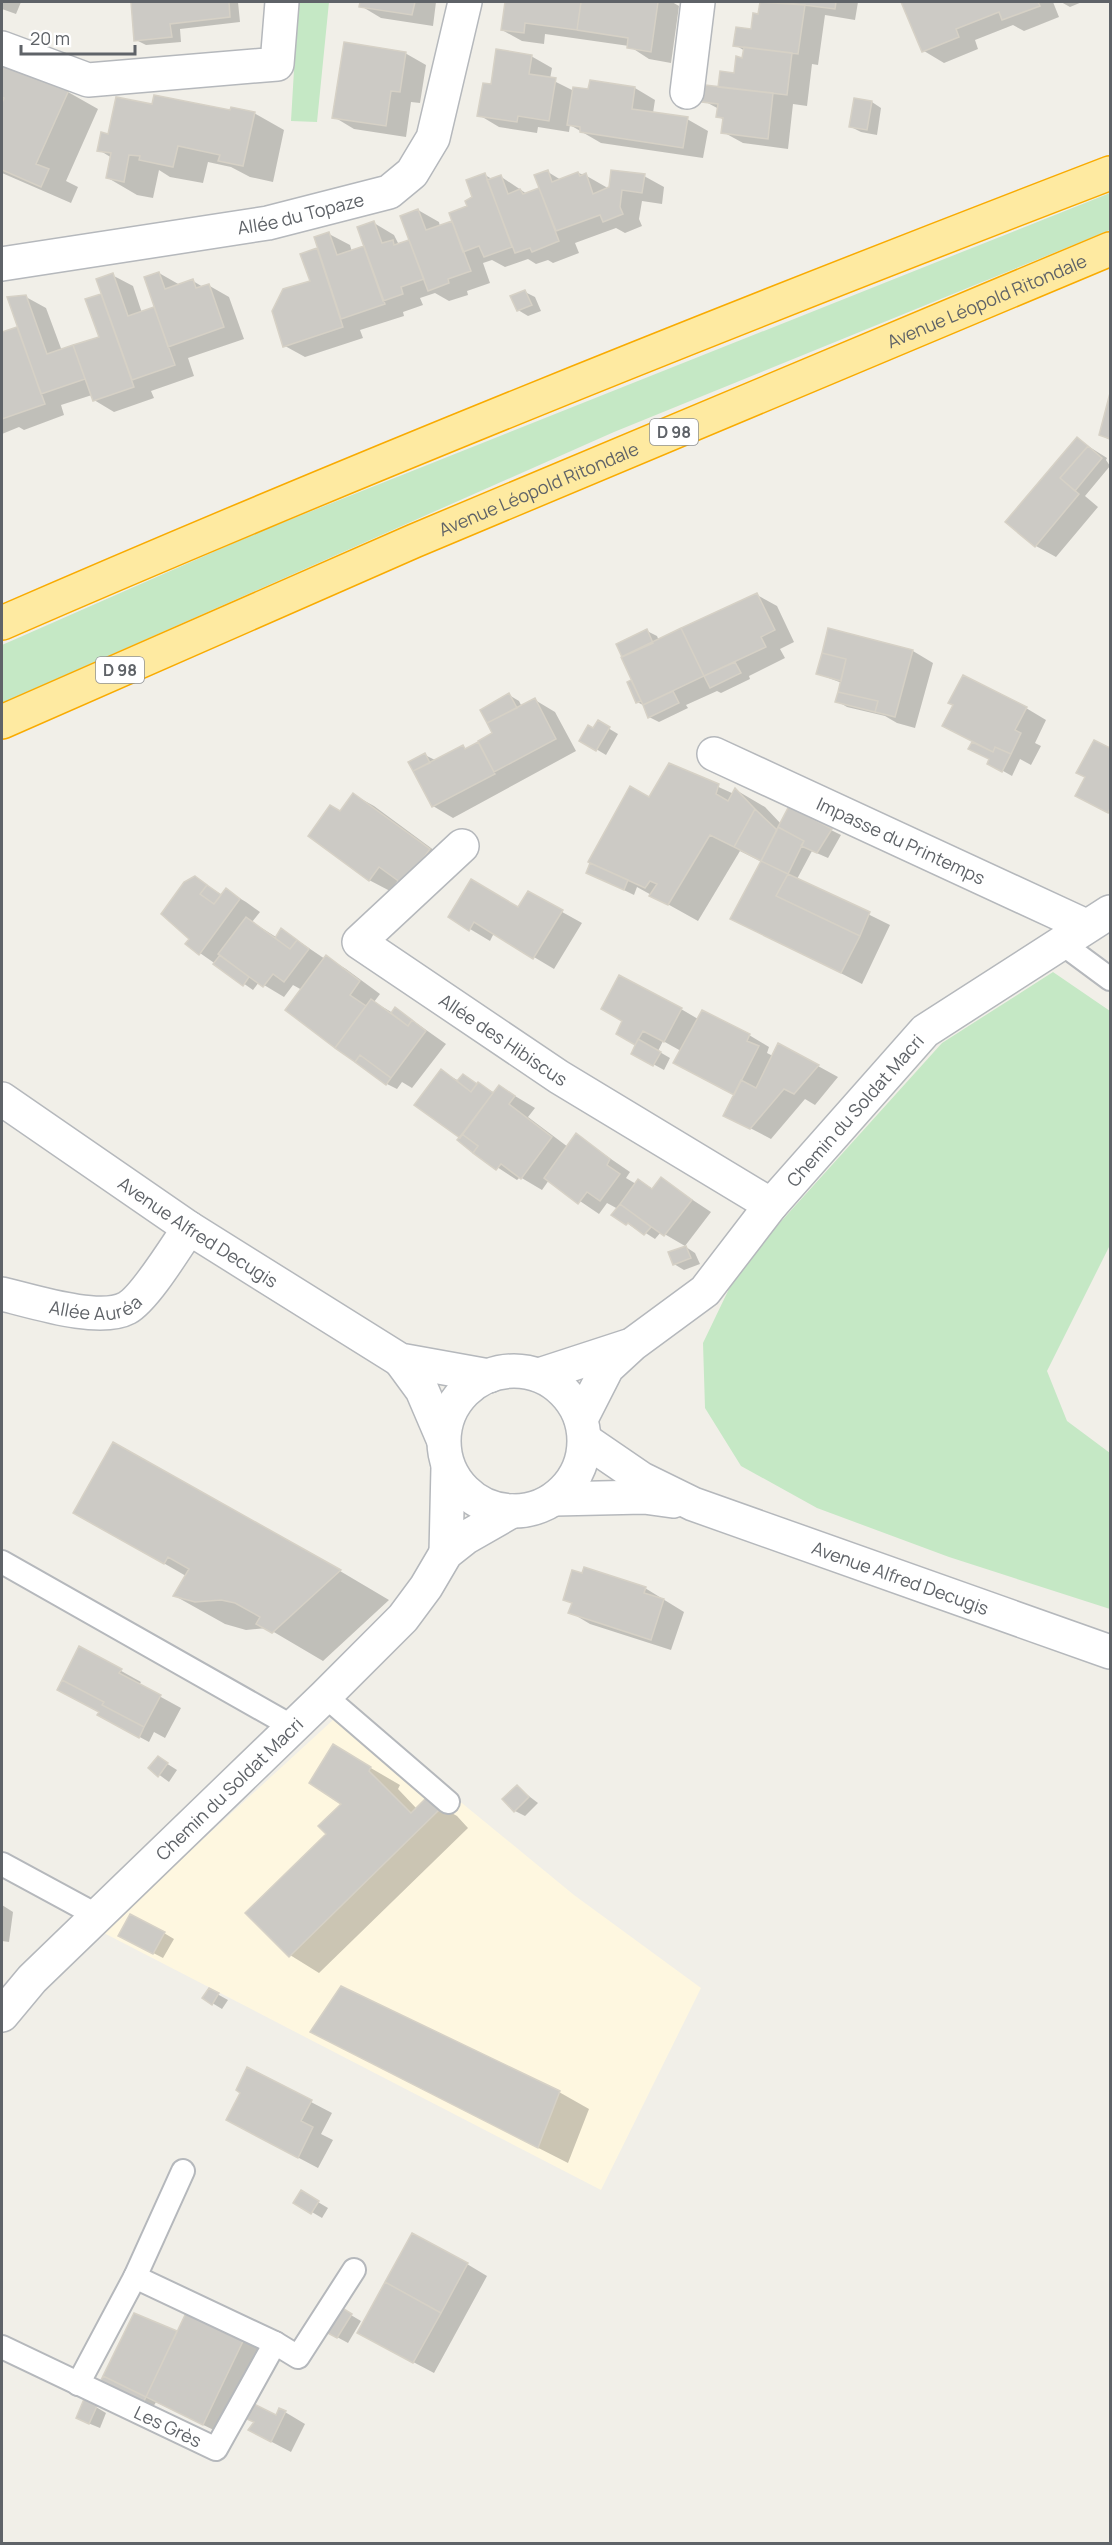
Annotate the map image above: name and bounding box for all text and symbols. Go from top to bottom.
scale bar [21,18,135,56]
text: 20 m [30,26,70,50]
street label: Allée du Topaze [236,187,366,240]
street label: Avenue Léopold Ritondale [883,248,1090,353]
road number: D 98 [650,419,698,445]
street label: Avenue Léopold Ritondale [435,436,642,541]
road number: D 98 [96,657,144,683]
street label: Impasse du Printemps [813,791,989,890]
street label: Allée des Hibiscus [435,988,572,1091]
street label: Chemin du Soldat Macri [781,1029,929,1192]
street label: Avenue Alfred Decugis [114,1171,283,1293]
street label: Allée Auréa [47,1290,147,1325]
street label: Avenue Alfred Decugis [809,1535,992,1620]
street label: Chemin du Soldat Macri [150,1712,308,1865]
street label: Les Grès [130,2400,206,2452]

